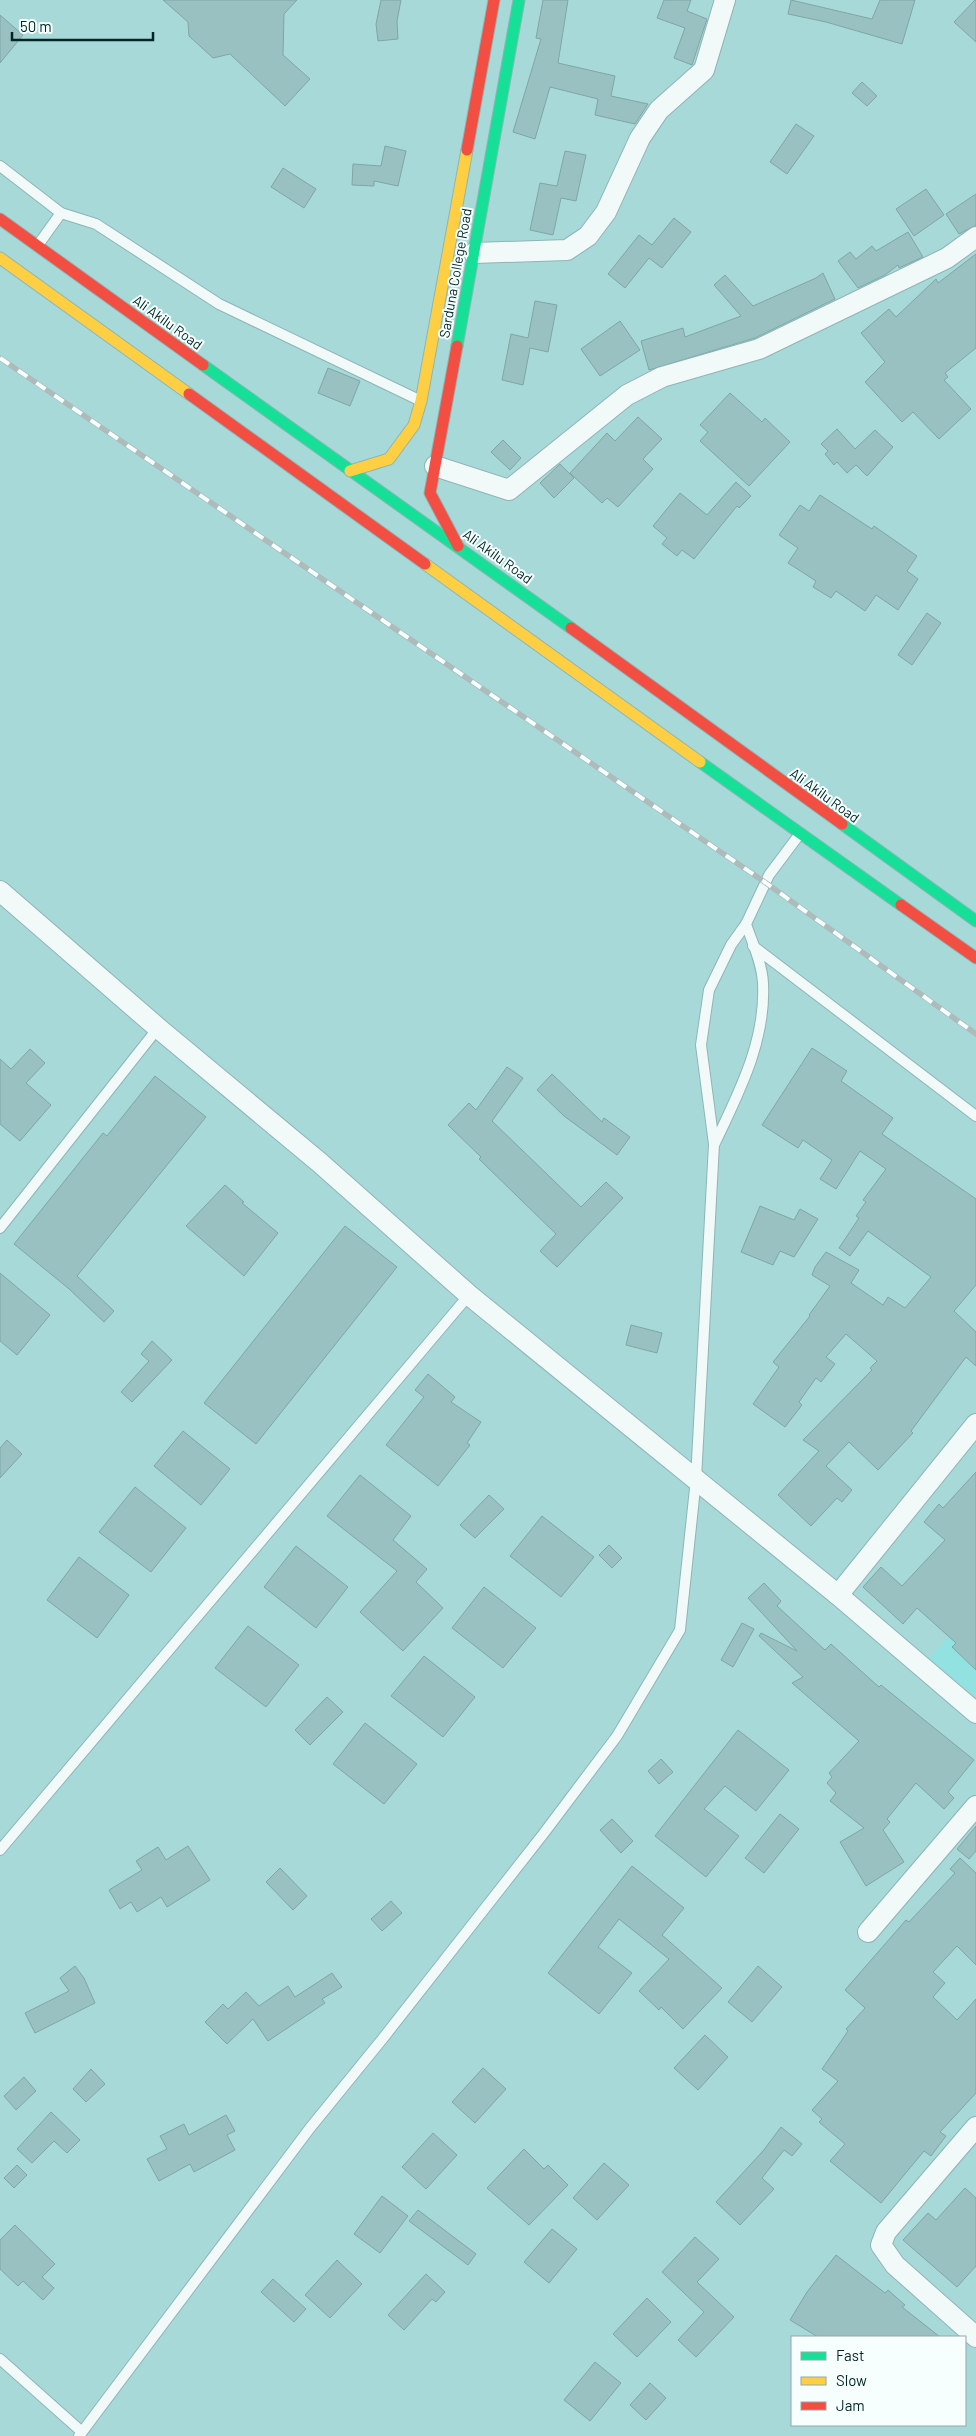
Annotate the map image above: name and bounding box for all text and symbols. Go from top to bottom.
scale bar [12,10,154,42]
text: 50 m [20,17,52,35]
street label: Sarduna College Road [435,207,475,339]
street label: Ali Akilu Road [130,291,206,353]
street label: Ali Akilu Road [460,525,536,587]
street label: Ali Akilu Road [787,764,863,826]
legend [791,2336,966,2426]
text: Fast [836,2346,864,2364]
text: Slow [836,2371,867,2389]
text: Jam [836,2396,865,2414]

